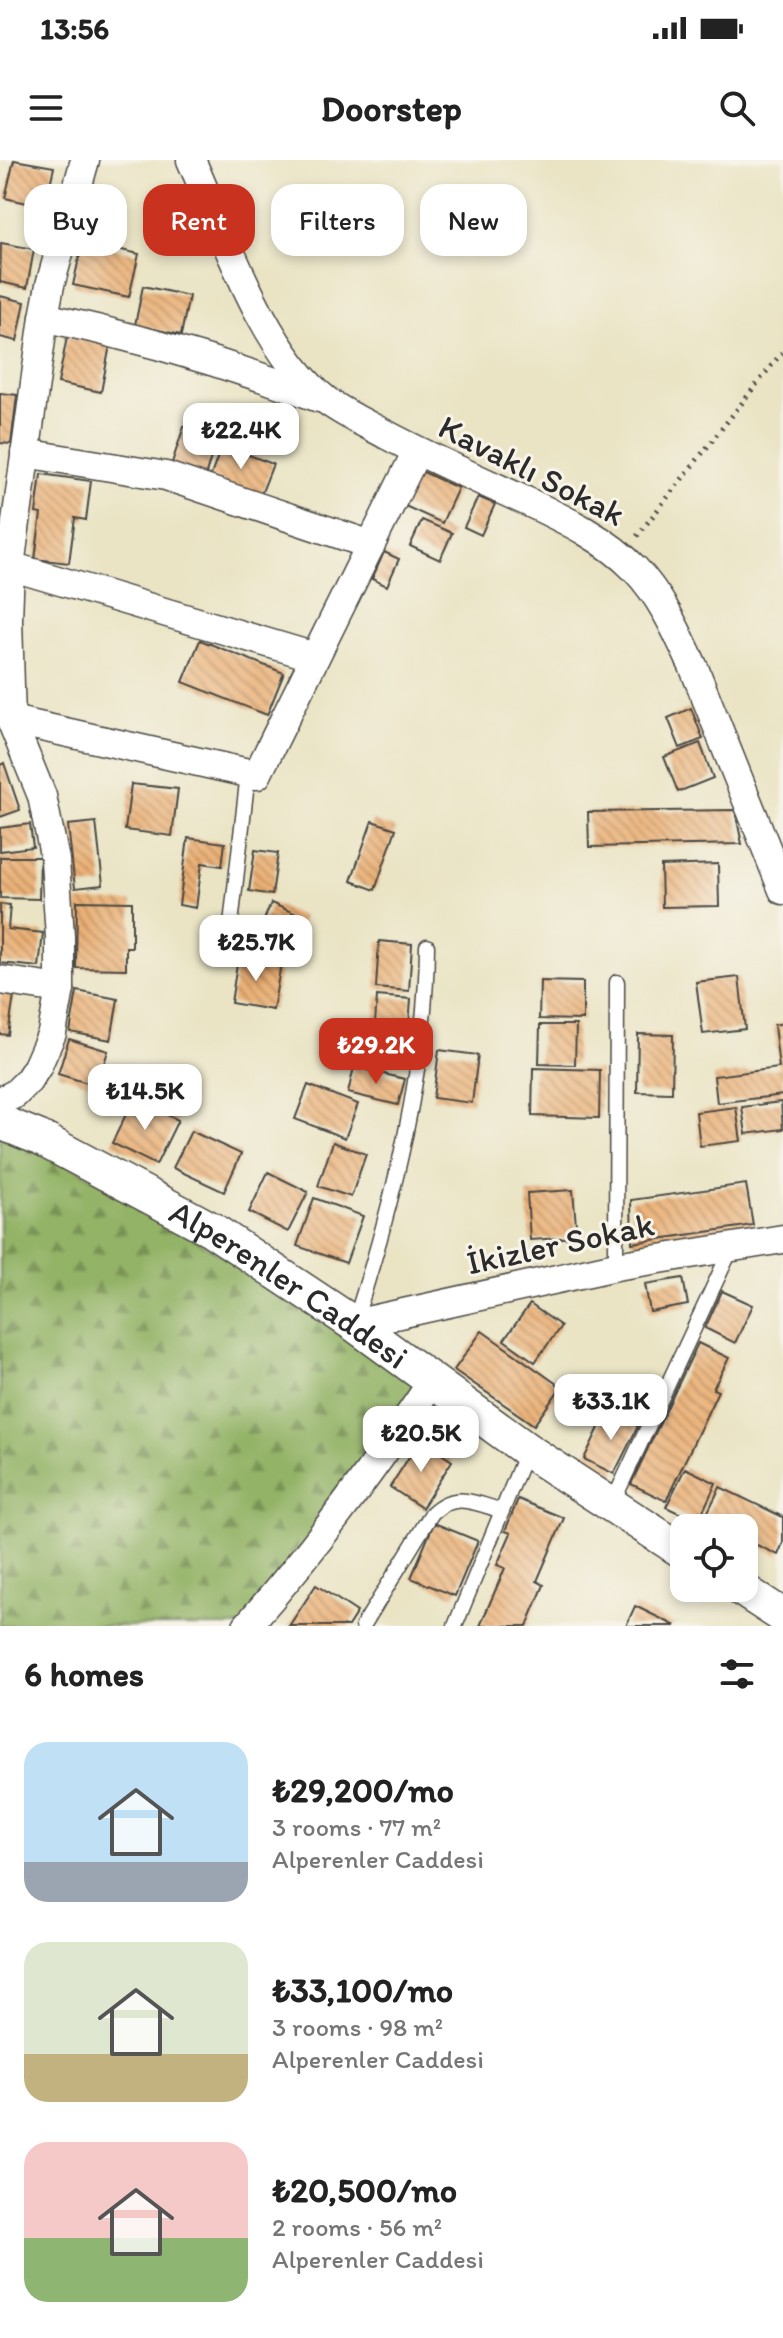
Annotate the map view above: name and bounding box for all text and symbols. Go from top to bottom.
text: 13:56 [40,10,109,47]
icon: menu [24,86,68,130]
icon: search [715,86,759,130]
text: Doorstep [321,87,462,130]
chip: Buy [24,184,127,256]
chip: Rent [143,184,255,256]
chip: Filters [271,184,404,256]
chip: New [420,184,527,256]
pin: ₺22.4K [176,403,306,471]
street label: Kavaklı Sokak [432,406,632,535]
text: ₺22.4K [201,413,281,445]
pin: ₺25.7K [191,915,321,983]
text: ₺25.7K [217,925,295,957]
pin: ₺29.2K [311,1018,441,1086]
text: ₺29.2K [337,1028,415,1060]
pin: ₺14.5K [80,1064,210,1132]
text: ₺14.5K [106,1074,184,1106]
street label: Alperenler Caddesi [163,1191,416,1378]
street label: İkizler Sokak [463,1204,658,1283]
pin: ₺33.1K [546,1374,676,1442]
text: ₺33.1K [572,1384,650,1416]
pin: ₺20.5K [356,1406,486,1474]
text: ₺20.5K [381,1416,461,1448]
map controls [670,1514,758,1602]
button: locate [670,1514,758,1602]
icon: filters [715,1652,759,1696]
text: 6 homes [24,1654,144,1695]
text: ₺29,200/mo [272,1770,454,1811]
icon: home [88,1774,184,1870]
text: 3 rooms · 77 m² [272,1811,441,1843]
text: Alperenler Caddesi [272,1843,484,1875]
text: ₺33,100/mo [272,1970,453,2011]
icon: home [88,1974,184,2070]
text: 3 rooms · 98 m² [272,2011,443,2043]
text: Alperenler Caddesi [272,2043,484,2075]
text: ₺20,500/mo [272,2170,457,2211]
icon: home [88,2174,184,2270]
text: 2 rooms · 56 m² [272,2211,442,2243]
text: Alperenler Caddesi [272,2243,484,2275]

